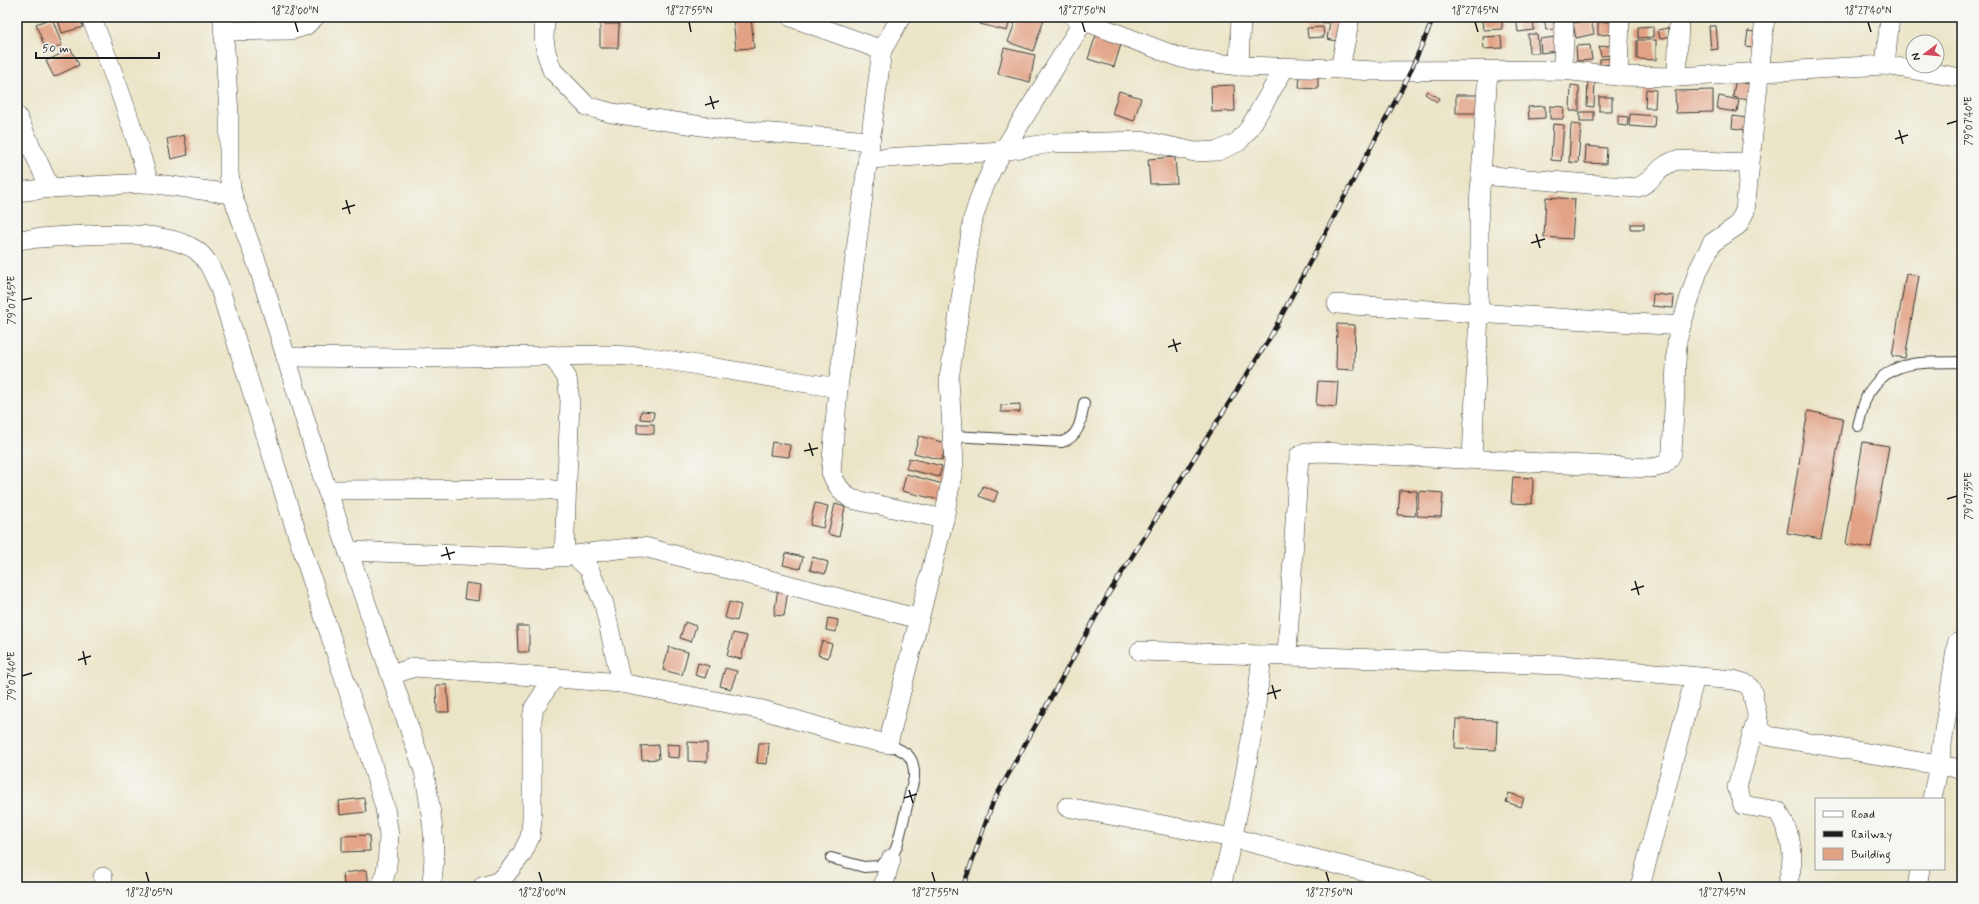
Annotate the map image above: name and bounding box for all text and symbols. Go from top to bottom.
text: 18°28'00"N [271,4,319,18]
text: 18°27'55"N [665,4,713,18]
text: 18°27'50"N [1058,4,1106,18]
text: 18°27'45"N [1452,4,1499,18]
text: 18°27'40"N [1844,4,1892,18]
scale bar [36,34,159,60]
north arrow [1905,34,1945,74]
text: 50 m [42,41,69,57]
text: N [1909,51,1924,62]
text: 79°07'40"E [1962,96,1976,146]
text: 79°07'45"E [5,275,19,324]
text: 79°07'35"E [1962,472,1976,520]
text: 79°07'40"E [5,651,19,701]
legend [1815,798,1945,870]
text: Road [1851,807,1875,823]
text: Railway [1851,827,1893,843]
text: Building [1851,847,1891,864]
text: 18°28'05"N [125,886,173,900]
text: 18°28'00"N [518,886,566,900]
text: 18°27'55"N [911,886,959,900]
text: 18°27'50"N [1305,886,1353,900]
text: 18°27'45"N [1699,886,1746,900]

